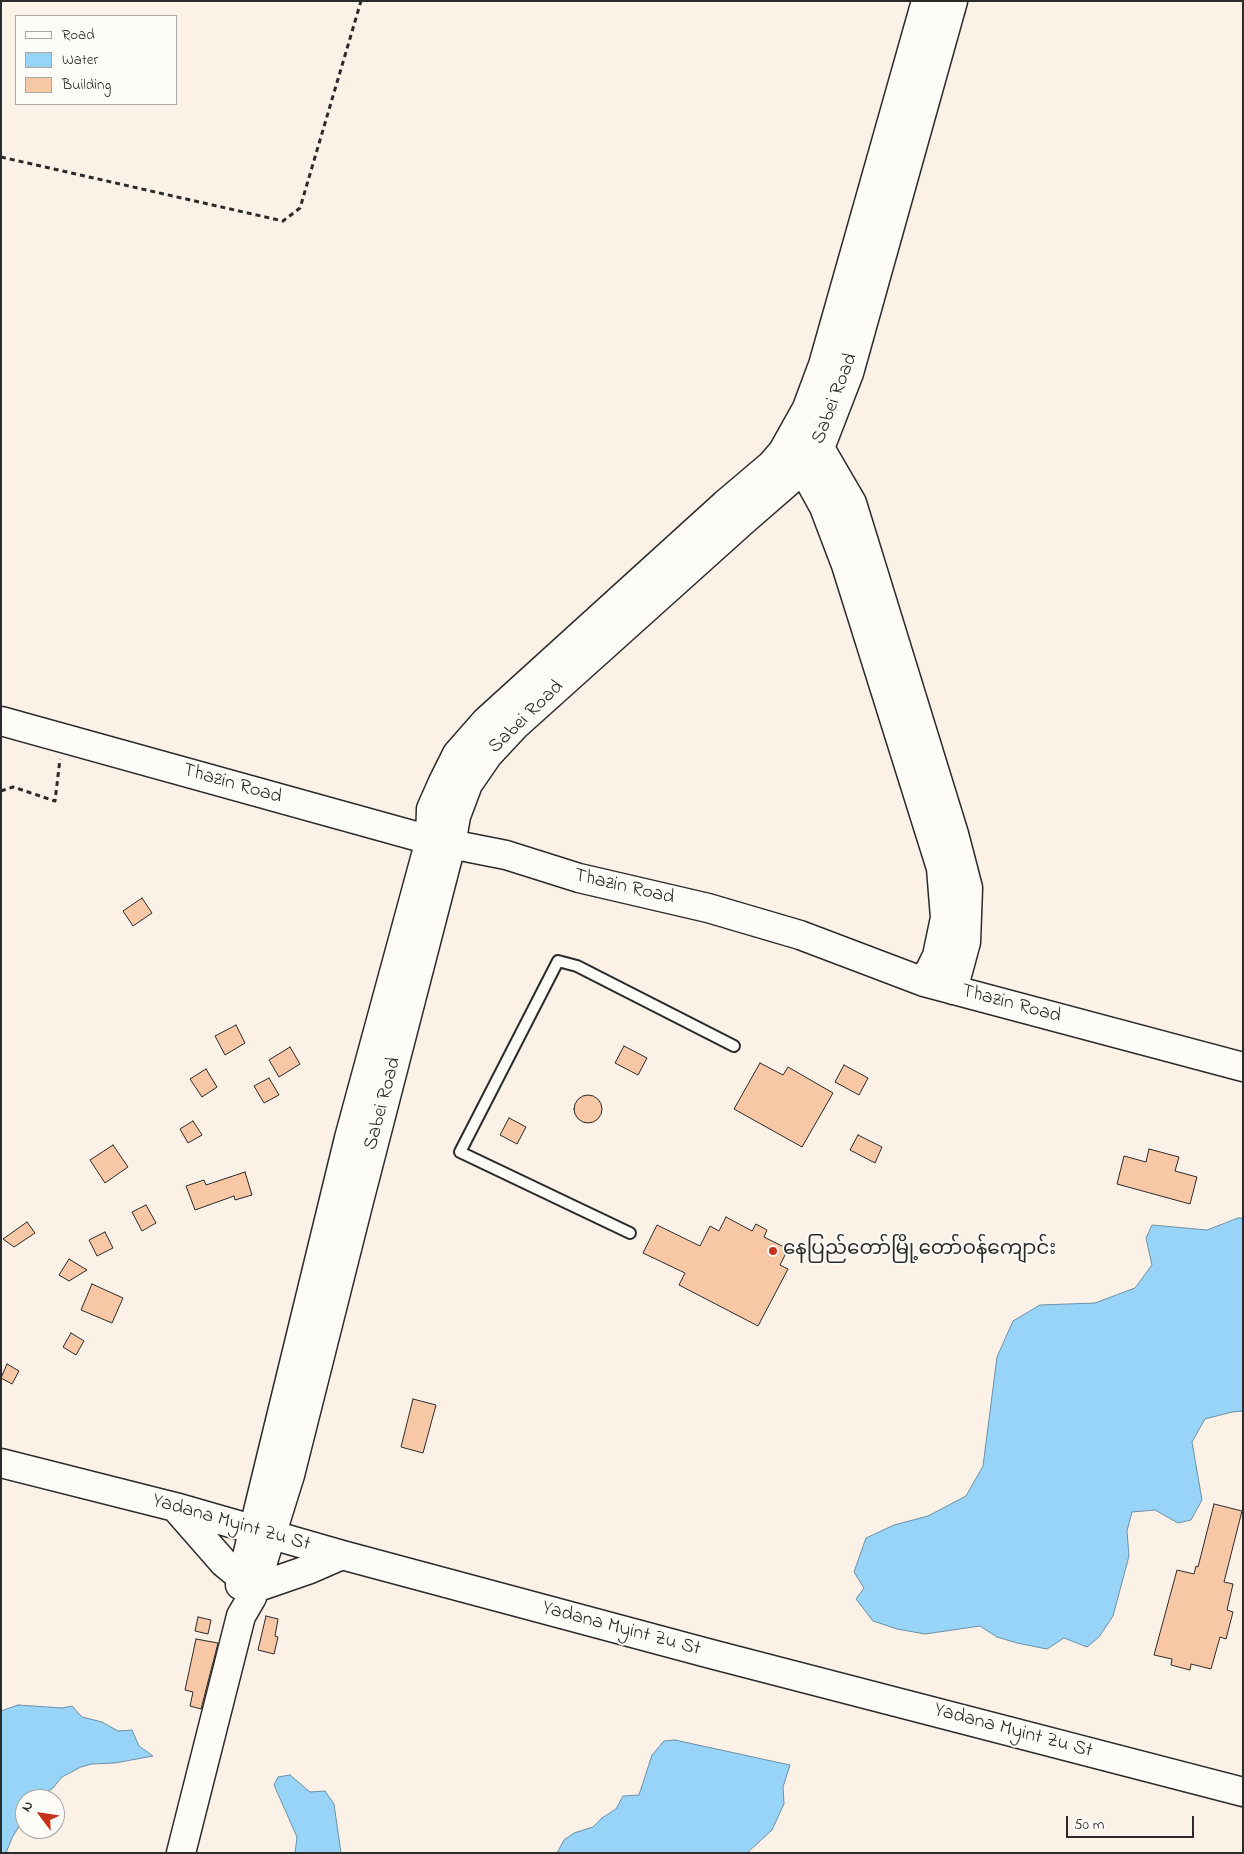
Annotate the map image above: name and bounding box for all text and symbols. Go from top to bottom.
legend [15,15,178,105]
text: Road [62,24,95,46]
text: Water [62,49,98,71]
text: Building [62,74,111,96]
street label: Sabei Road [808,350,864,448]
street label: Sabei Road [484,676,570,760]
street label: Thazin Road [180,759,284,811]
street label: Thazin Road [572,865,676,911]
street label: Thazin Road [959,980,1063,1030]
street label: Sabei Road [360,1055,408,1153]
place label: နေပြည်တော်မြို့တော်ဝန်ကျောင်း [783,1239,1056,1263]
marker: နေပြည်တော်မြို့တော်ဝန်ကျောင်း [767,1245,779,1257]
street label: Yadana Myint Zu St [149,1490,313,1558]
street label: Yadana Myint Zu St [539,1597,703,1663]
street label: Yadana Myint Zu St [931,1699,1095,1765]
north arrow [15,1789,65,1839]
text: N [16,1797,39,1816]
scale bar [1069,1806,1196,1838]
text: 50 m [1074,1814,1104,1836]

